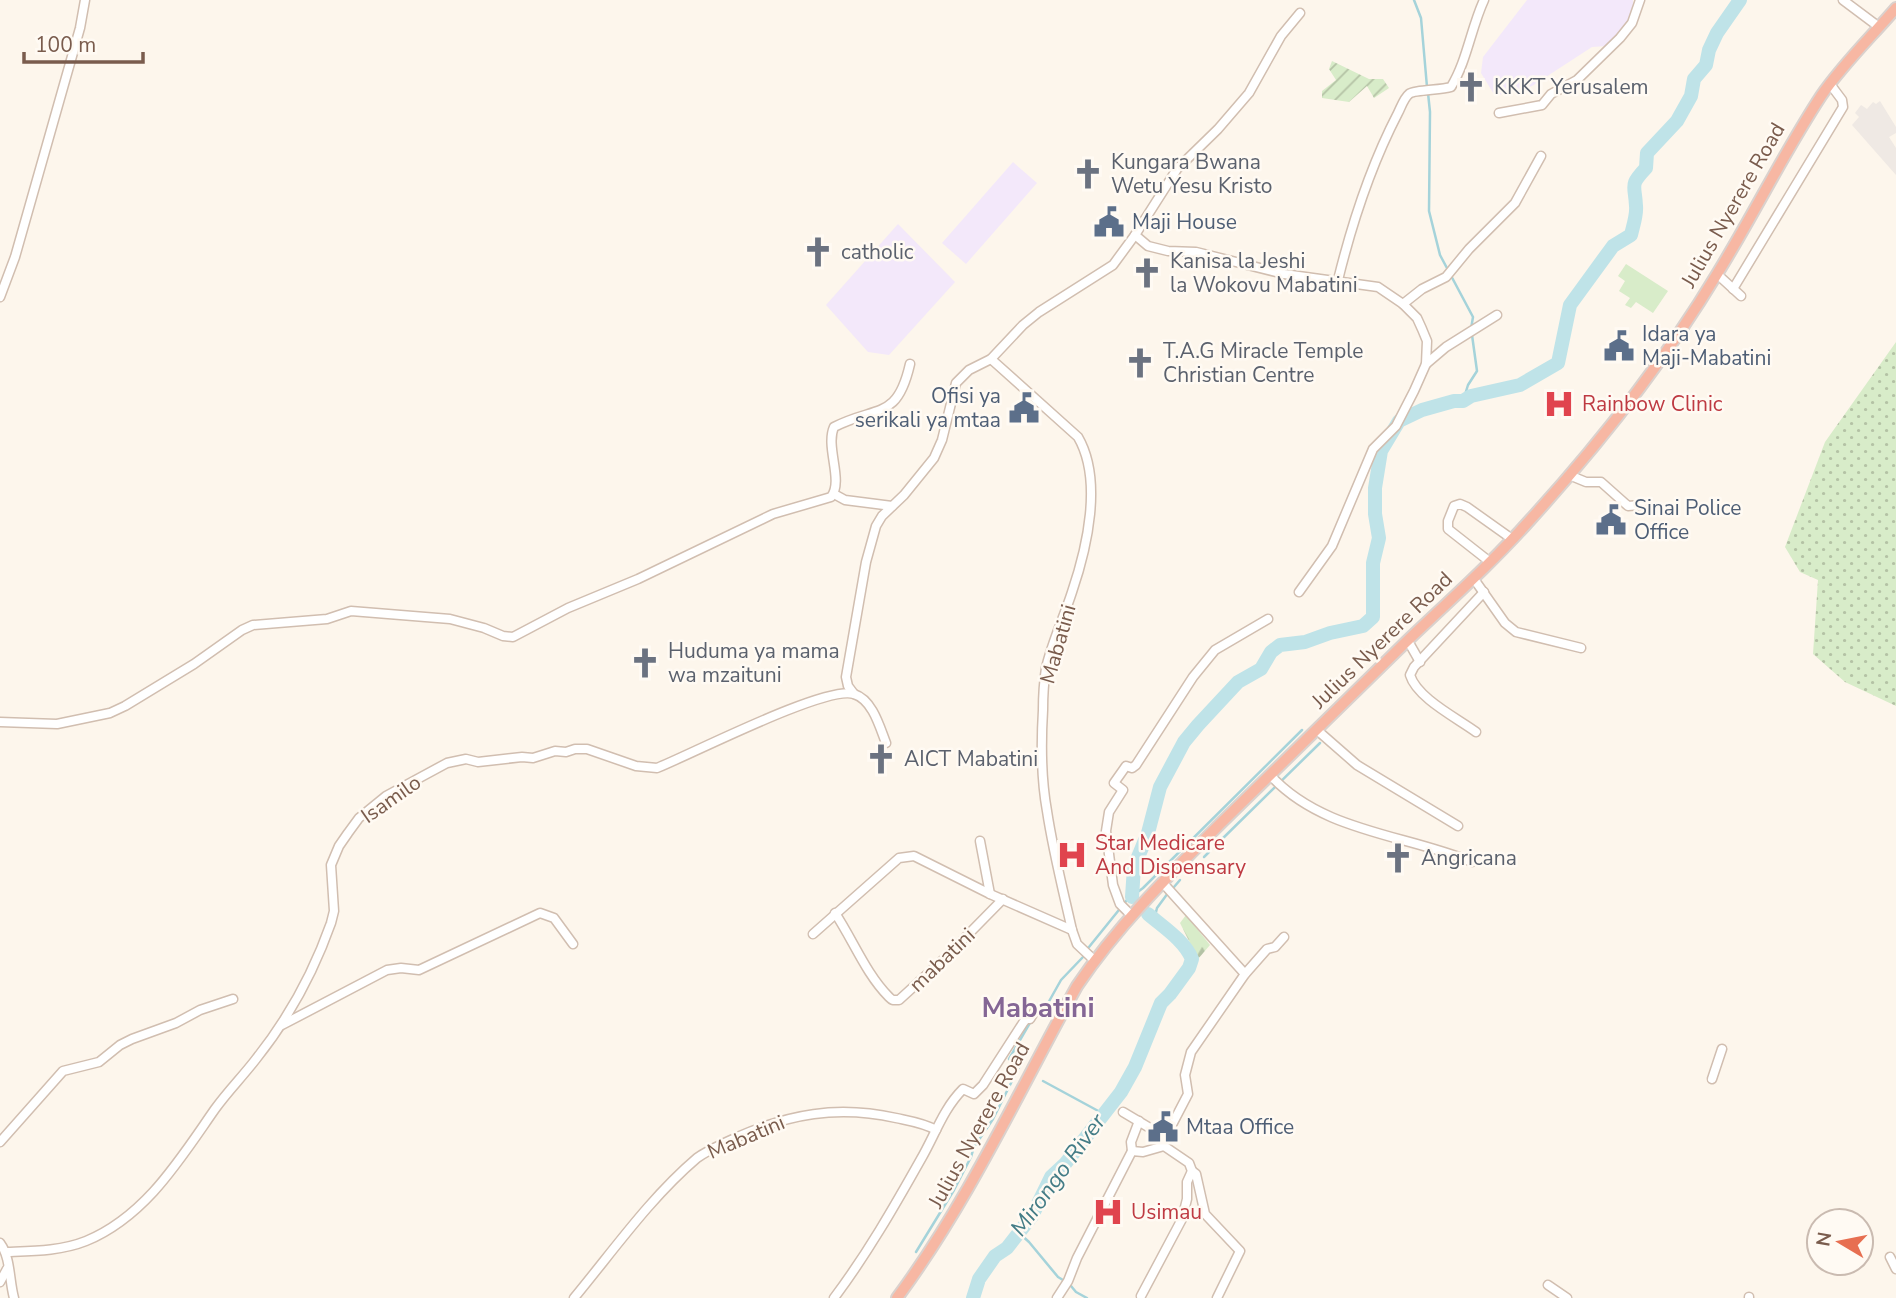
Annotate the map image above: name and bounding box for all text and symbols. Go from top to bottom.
scale bar [24,21,144,65]
text: 100 m [35,31,96,59]
church icon: KKKT Yerusalem [1454,70,1488,104]
place label: KKKT Yerusalem [1494,73,1649,101]
street label: Julius Nyerere Road [1674,118,1792,293]
place label: Kungara Bwana Wetu Yesu Kristo [1111,148,1272,200]
church icon: Kungara Bwana Wetu Yesu Kristo [1071,157,1105,191]
public building icon: Maji House [1092,205,1126,239]
place label: Maji House [1132,208,1237,236]
church icon: catholic [801,235,835,269]
place label: catholic [841,238,914,266]
place label: Kanisa la Jeshi la Wokovu Mabatini [1170,247,1358,299]
church icon: Kanisa la Jeshi la Wokovu Mabatini [1130,256,1164,290]
place label: Idara ya Maji-Mabatini [1642,320,1771,372]
public building icon: Idara ya Maji-Mabatini [1602,329,1636,363]
place label: T.A.G Miracle Temple Christian Centre [1163,337,1363,389]
church icon: T.A.G Miracle Temple Christian Centre [1123,346,1157,380]
place label: Ofisi ya serikali ya mtaa [855,382,1001,434]
hospital icon: Rainbow Clinic [1542,387,1576,421]
place label: Rainbow Clinic [1582,390,1723,418]
public building icon: Ofisi ya serikali ya mtaa [1007,391,1041,425]
place label: Sinai Police Office [1634,494,1741,546]
public building icon: Sinai Police Office [1594,503,1628,537]
street label: Julius Nyerere Road [1305,565,1459,715]
street label: Mabatini [1033,601,1083,687]
place label: Huduma ya mama wa mzaituni [668,637,840,689]
church icon: Huduma ya mama wa mzaituni [628,646,662,680]
church icon: AICT Mabatini [864,742,898,776]
place label: AICT Mabatini [904,745,1038,773]
street label: Isamilo [355,768,427,830]
place label: Star Medicare And Dispensary [1095,829,1246,881]
hospital icon: Star Medicare And Dispensary [1055,838,1089,872]
church icon: Angricana [1381,841,1415,875]
place label: Angricana [1421,844,1517,872]
street label: mabatini [903,922,981,998]
district label: Mabatini [981,989,1095,1027]
street label: Julius Nyerere Road [921,1037,1036,1214]
water label: Mirongo River [1003,1107,1113,1242]
street label: Mabatini [703,1108,789,1166]
public building icon: Mtaa Office [1146,1110,1180,1144]
place label: Mtaa Office [1186,1113,1294,1141]
hospital icon: Usimau [1091,1195,1125,1229]
place label: Usimau [1131,1198,1202,1226]
north arrow [1805,1207,1875,1277]
text: N [1810,1230,1838,1248]

